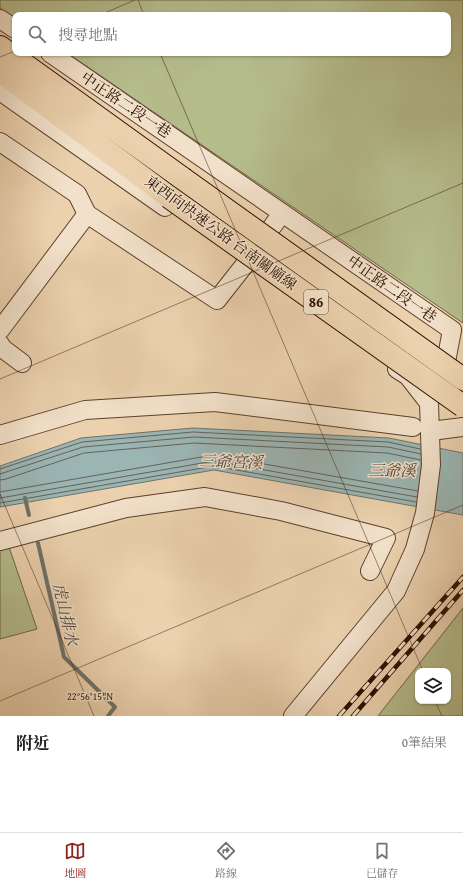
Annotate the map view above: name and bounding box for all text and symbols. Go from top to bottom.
search box [12,12,451,56]
icon: search [26,23,48,45]
text: 搜尋地點 [58,24,118,45]
street label: 中正路二段一巷 [77,67,176,143]
street label: 東西向快速公路 台南關廟線 [141,170,302,295]
street label: 中正路二段一巷 [343,250,441,327]
road number: 86 [304,290,328,314]
water label: 三爺宮溪 [199,448,265,474]
water label: 三爺溪 [368,458,418,482]
water label: 虎山排水 [47,580,85,650]
map controls [415,668,451,704]
button: layers [415,668,451,704]
text: 22°56'15"N [67,689,113,704]
text: 附近 [16,730,50,755]
text: 0筆結果 [402,733,447,752]
tab: 地圖 [64,840,86,881]
tab: 路線 [215,840,237,881]
tab: 已儲存 [366,840,399,881]

